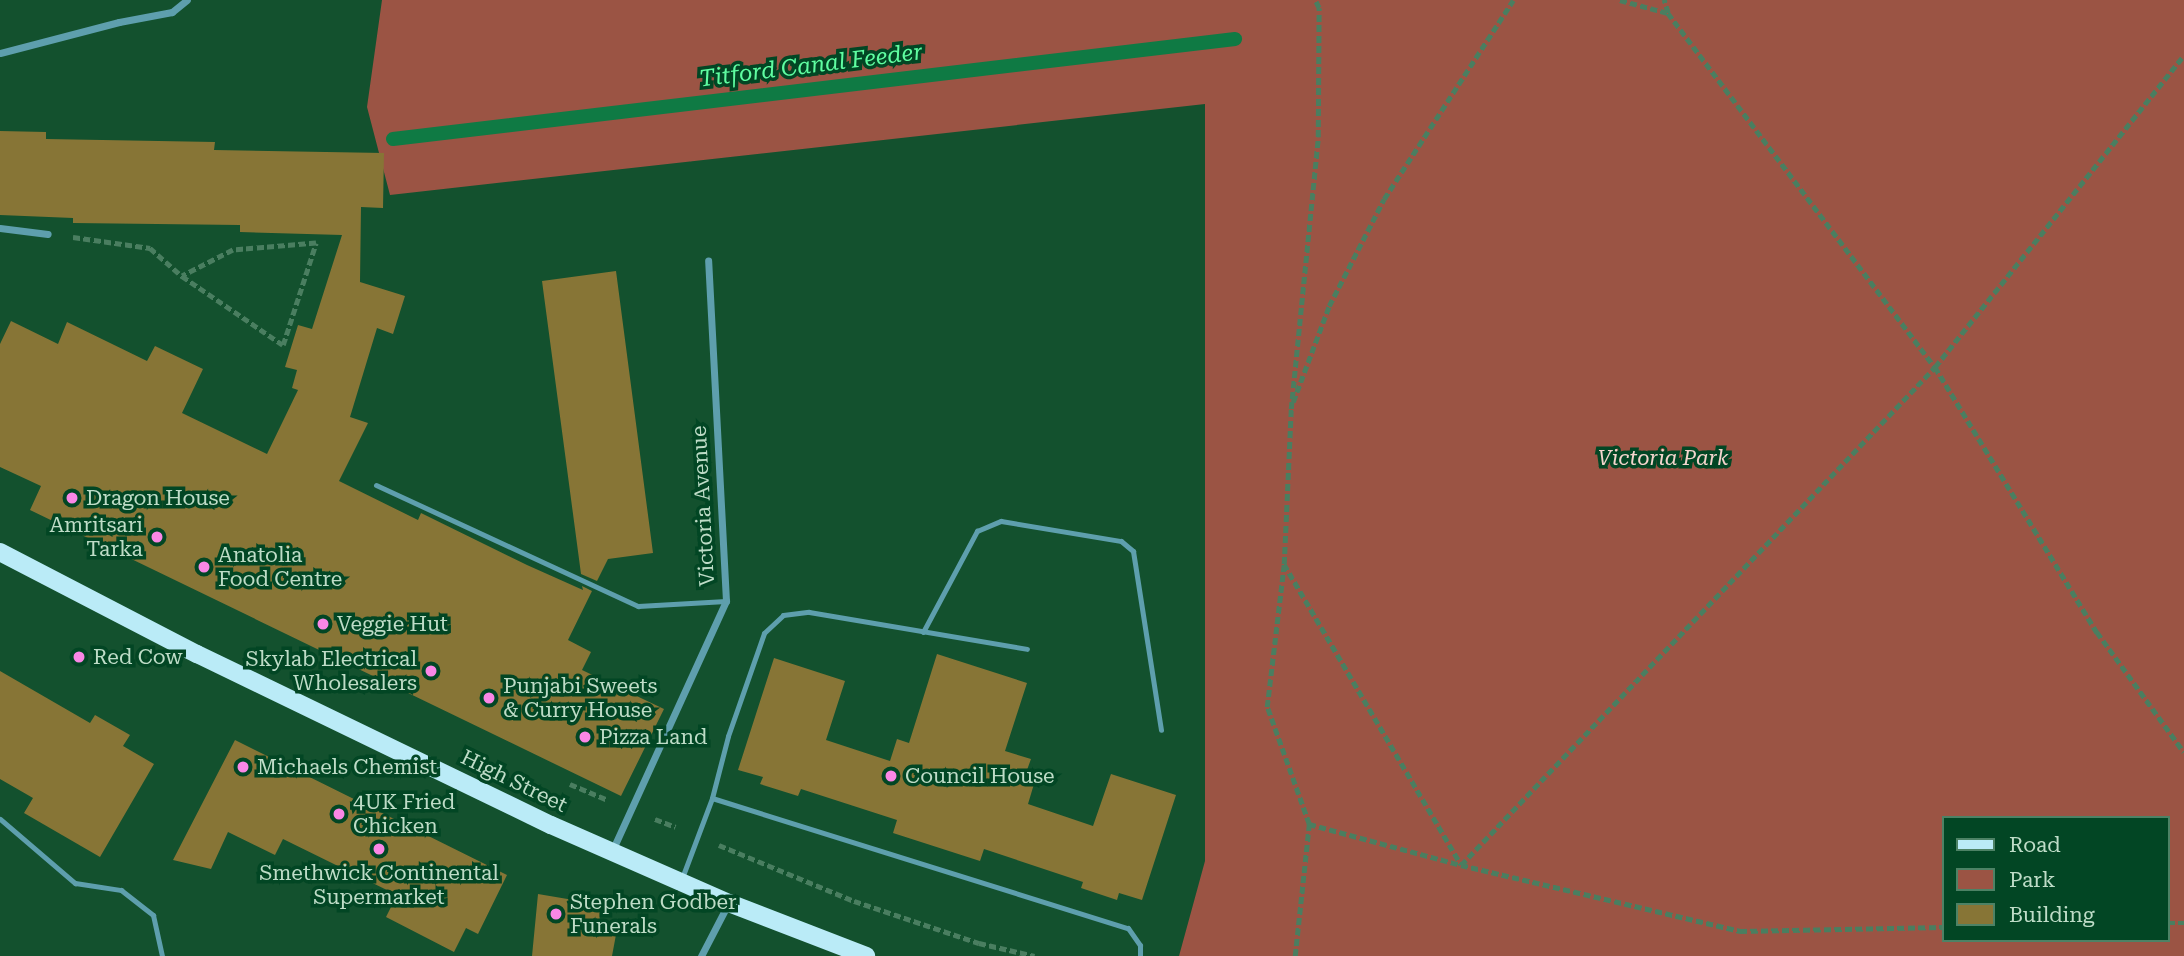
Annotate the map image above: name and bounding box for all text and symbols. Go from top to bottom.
water label: Titford Canal Feeder [698,39,924,93]
street label: Victoria Avenue [686,425,720,587]
park label: Victoria Park [1598,445,1728,471]
place label: Dragon House [86,485,230,511]
marker: Dragon House [64,490,80,506]
place label: Amritsari Tarka [49,512,143,562]
marker: Amritsari Tarka [149,529,165,545]
place label: Anatolia Food Centre [218,542,342,592]
marker: Anatolia Food Centre [196,559,212,575]
place label: Veggie Hut [337,611,448,637]
marker: Veggie Hut [315,616,331,632]
place label: Red Cow [93,644,183,670]
place label: Skylab Electrical Wholesalers [246,646,417,696]
marker: Red Cow [71,649,87,665]
marker: Skylab Electrical Wholesalers [423,663,439,679]
place label: Punjabi Sweets & Curry House [503,673,658,723]
marker: Punjabi Sweets & Curry House [481,690,497,706]
place label: Pizza Land [599,724,707,750]
marker: Pizza Land [577,729,593,745]
street label: High Street [457,744,571,818]
place label: Michaels Chemist [257,754,437,780]
marker: Michaels Chemist [235,759,251,775]
place label: Council House [905,763,1055,789]
marker: Council House [883,768,899,784]
place label: 4UK Fried Chicken [353,789,455,839]
marker: 4UK Fried Chicken [331,806,347,822]
legend [1942,816,2170,942]
text: Road [2009,833,2061,857]
marker: Smethwick Continental Supermarket [371,841,387,857]
place label: Smethwick Continental Supermarket [259,860,499,910]
text: Park [2009,868,2055,892]
place label: Stephen Godber Funerals [570,889,737,939]
text: Building [2009,903,2095,927]
marker: Stephen Godber Funerals [548,906,564,922]

